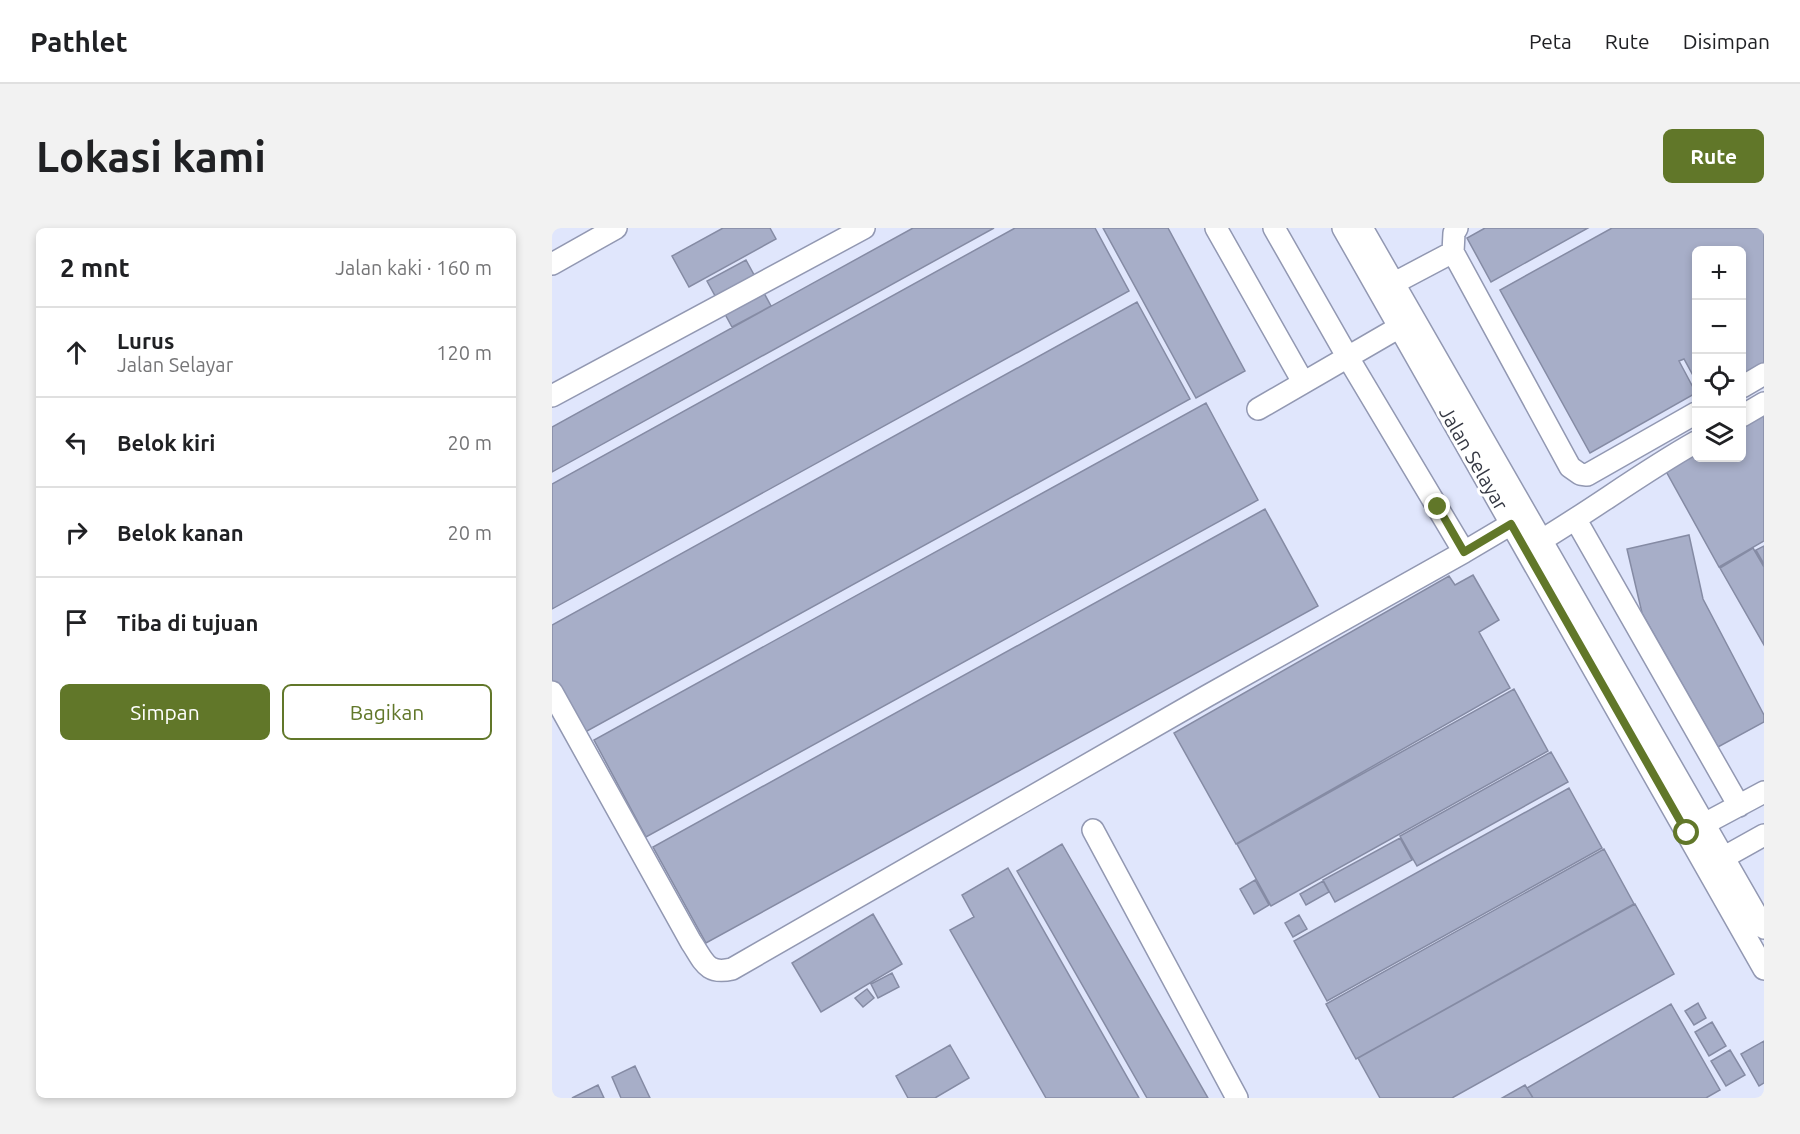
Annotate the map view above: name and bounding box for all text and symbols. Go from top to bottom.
text: Pathlet [30,26,128,57]
text: Peta [1529,29,1572,53]
text: Rute [1605,29,1650,53]
text: Disimpan [1683,29,1770,53]
button: Rute [1663,129,1764,183]
text: Lokasi kami [36,133,266,180]
map controls [1692,246,1746,462]
button: + [1692,246,1746,300]
text: 2 mnt [60,253,130,282]
text: Jalan kaki · 160 m [335,256,492,279]
button: − [1692,300,1746,354]
text: Lurus [117,328,174,353]
icon: ahead [60,336,93,369]
text: 120 m [436,341,492,364]
text: Jalan Selayar [117,353,233,376]
button: locate [1692,354,1746,408]
street label: Jalan Selayar [1435,402,1513,514]
button: layers [1692,408,1746,462]
icon: left [60,426,93,459]
text: Belok kiri [117,430,215,455]
text: 20 m [448,431,492,454]
route end [1424,493,1450,519]
icon: right [60,516,93,549]
text: Belok kanan [117,520,244,545]
text: 20 m [448,521,492,544]
icon: arrive [60,606,93,639]
text: Tiba di tujuan [117,610,258,635]
button: Simpan [60,684,270,740]
button: Bagikan [282,684,492,740]
route start [1673,819,1699,845]

